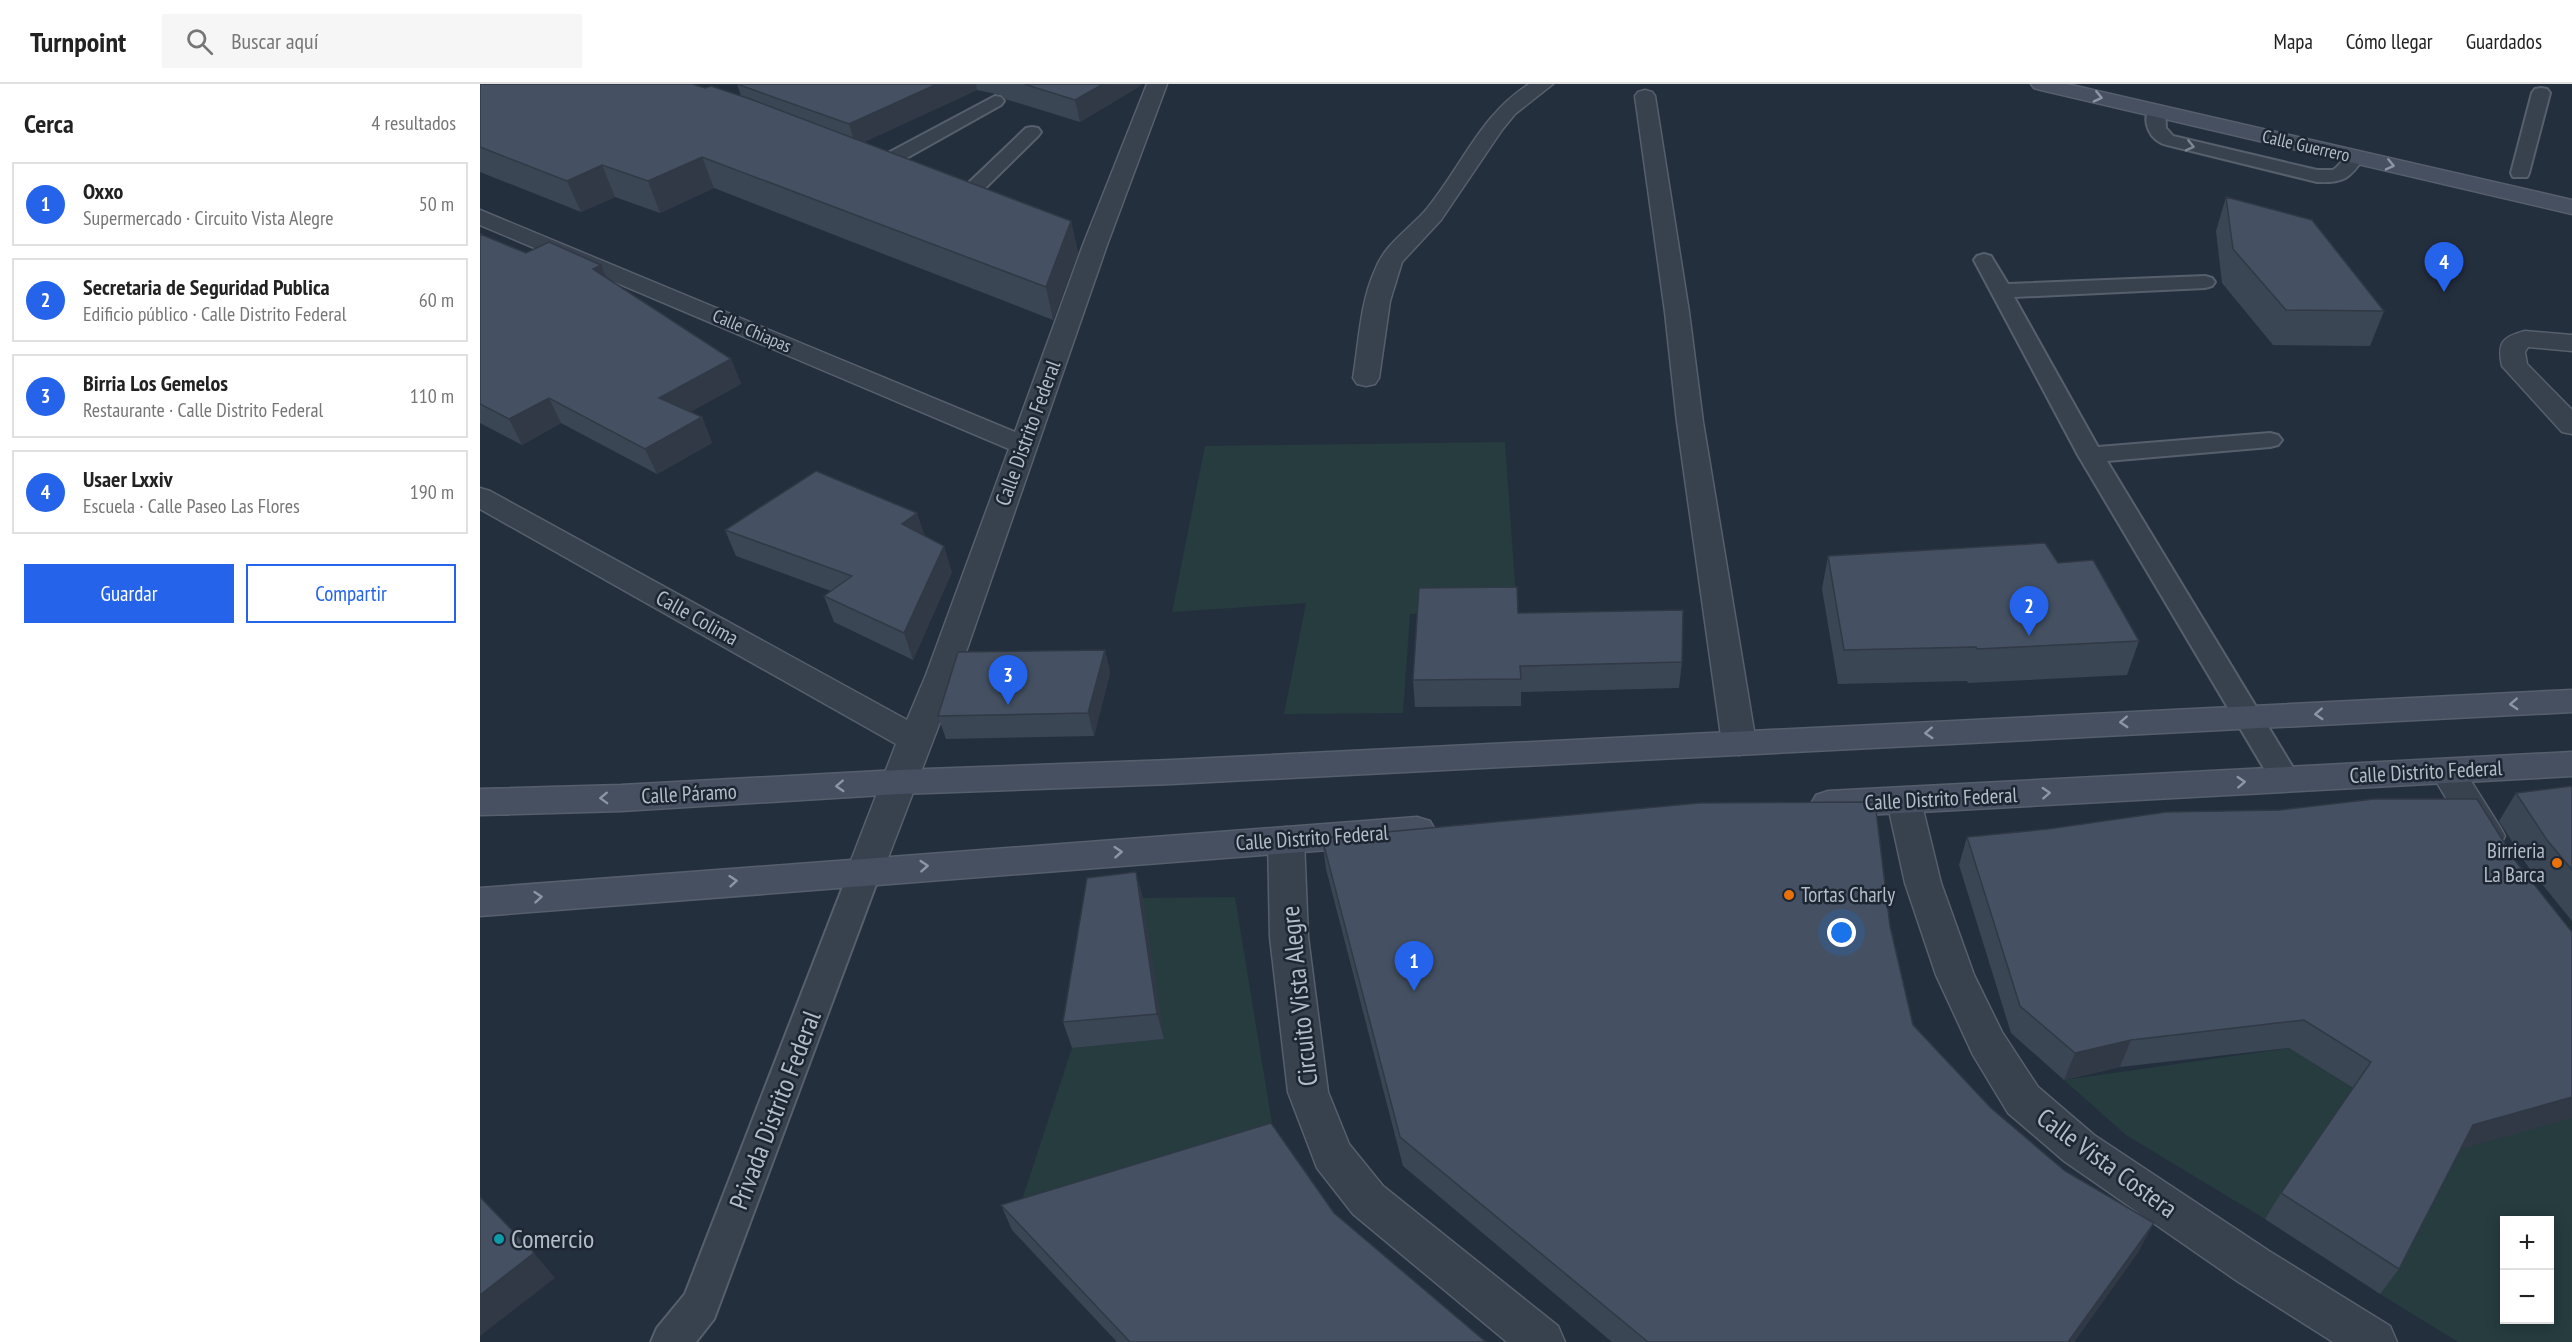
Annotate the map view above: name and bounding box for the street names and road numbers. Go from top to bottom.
street label: Calle Guerrero [2260,124,2352,167]
street label: Calle Chiapas [709,304,795,357]
street label: Calle Distrito Federal [989,356,1066,509]
street label: Calle Colima [651,584,743,651]
street label: Calle Distrito Federal [2349,754,2503,789]
street label: Calle Páramo [641,778,737,809]
street label: Calle Distrito Federal [1864,781,2018,816]
street label: Calle Distrito Federal [1235,819,1389,856]
street label: Circuito Vista Alegre [1273,904,1324,1088]
street label: Privada Distrito Federal [721,1006,828,1214]
street label: Calle Vista Costera [2031,1101,2184,1225]

